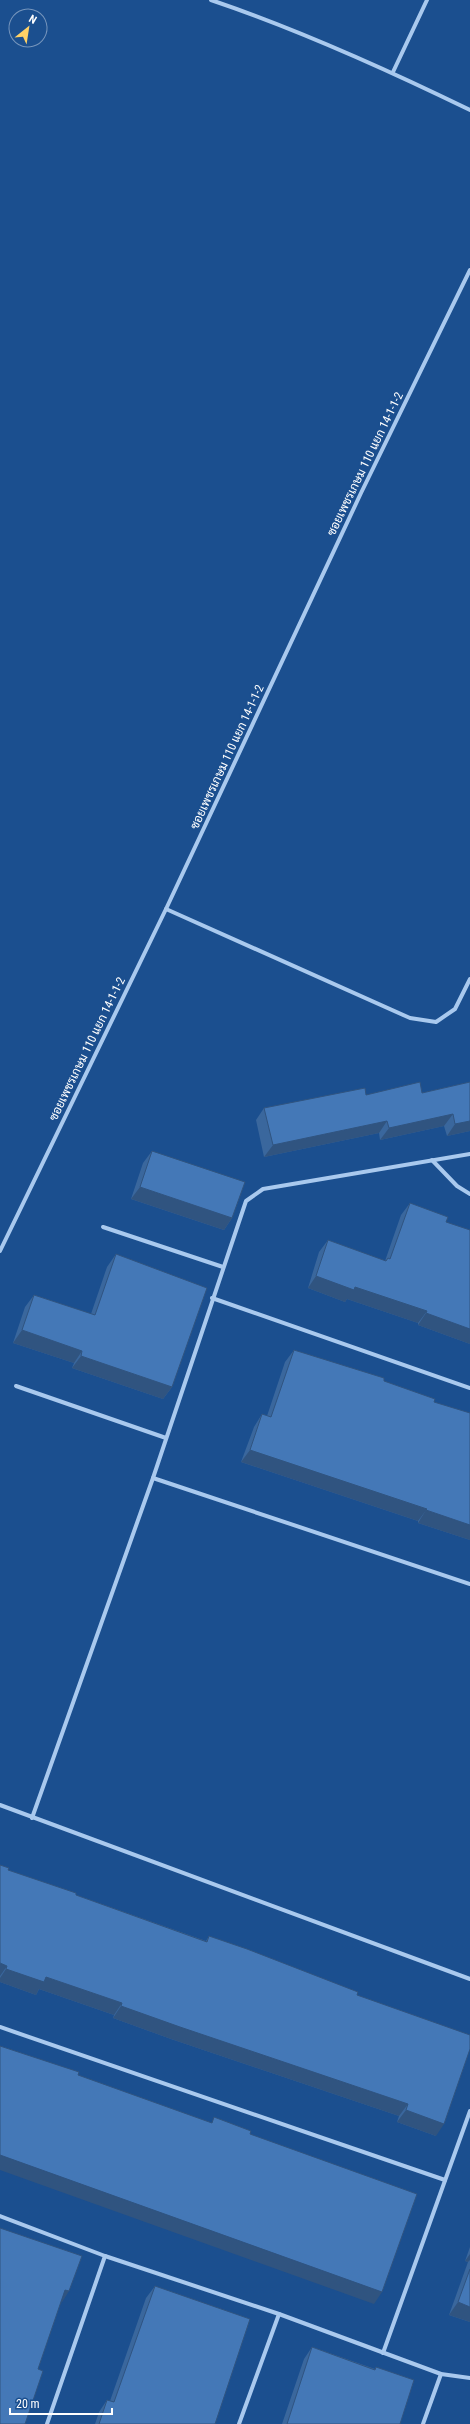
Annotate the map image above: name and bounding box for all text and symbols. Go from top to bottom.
north arrow [8,8,48,48]
text: N [27,12,39,27]
street label: ซอยเพชรเกษม 110 แยก 14-1-1-2 [324,390,406,538]
street label: ซอยเพชรเกษม 110 แยก 14-1-1-2 [187,682,267,832]
street label: ซอยเพชรเกษม 110 แยก 14-1-1-2 [46,975,128,1123]
scale bar [10,2390,112,2416]
text: 20 m [16,2397,40,2411]

